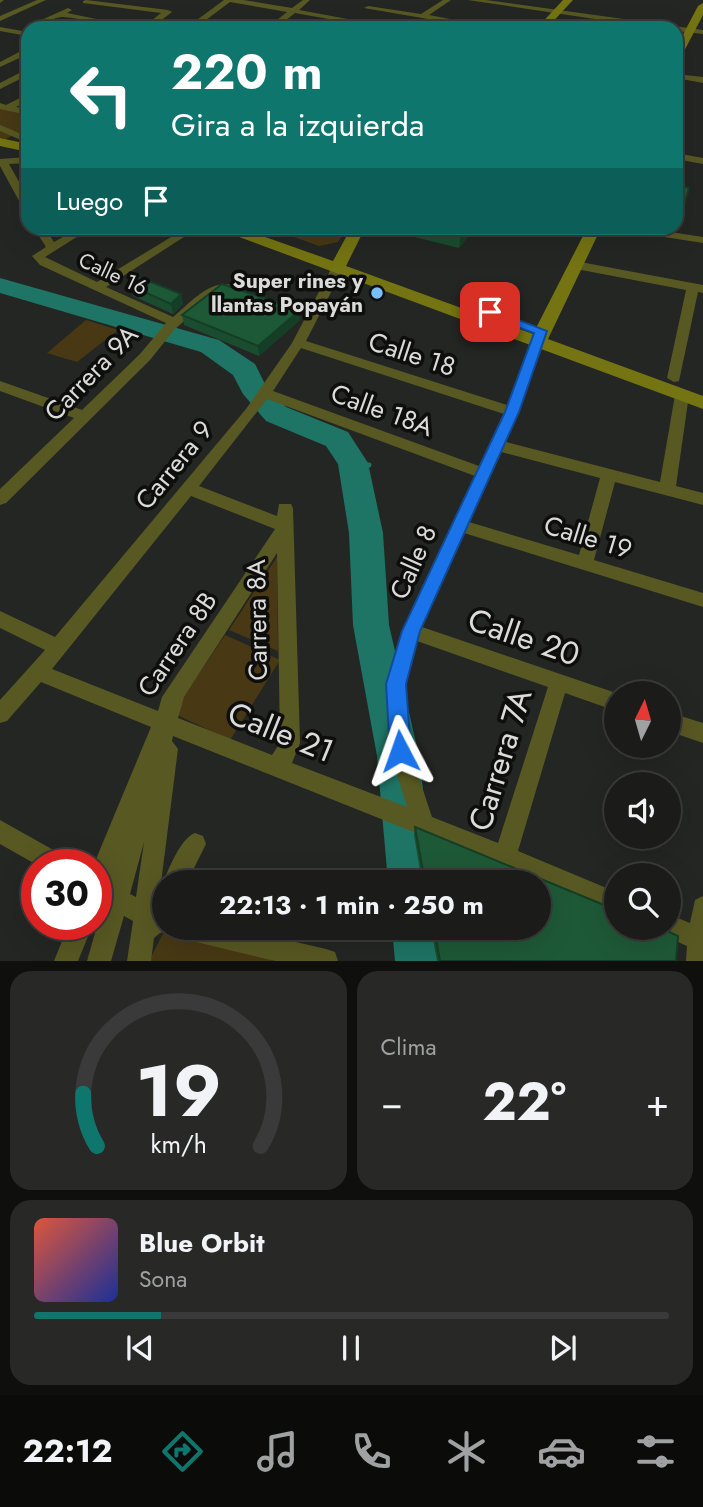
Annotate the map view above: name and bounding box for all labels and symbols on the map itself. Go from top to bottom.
street label: Calle 16 [74,245,152,303]
place label: Super rines y llantas Popayán [211,266,364,320]
pin [460,282,520,342]
marker: Super rines y llantas Popayán [369,285,385,301]
street label: Carrera 9A [35,316,147,430]
street label: Calle 18 [364,322,460,386]
street label: Calle 18A [326,374,439,446]
street label: Carrera 9 [126,412,222,518]
street label: Calle 19 [539,506,637,568]
street label: Calle 8 [380,519,446,605]
street label: Carrera 8A [237,558,277,681]
street label: Carrera 8B [128,584,226,704]
street label: Calle 20 [462,596,586,678]
north arrow [604,681,681,758]
street label: Carrera 7A [457,683,543,837]
street label: Calle 21 [221,690,341,774]
position arrow [363,714,437,788]
speed limit sign: 30 [21,849,112,940]

